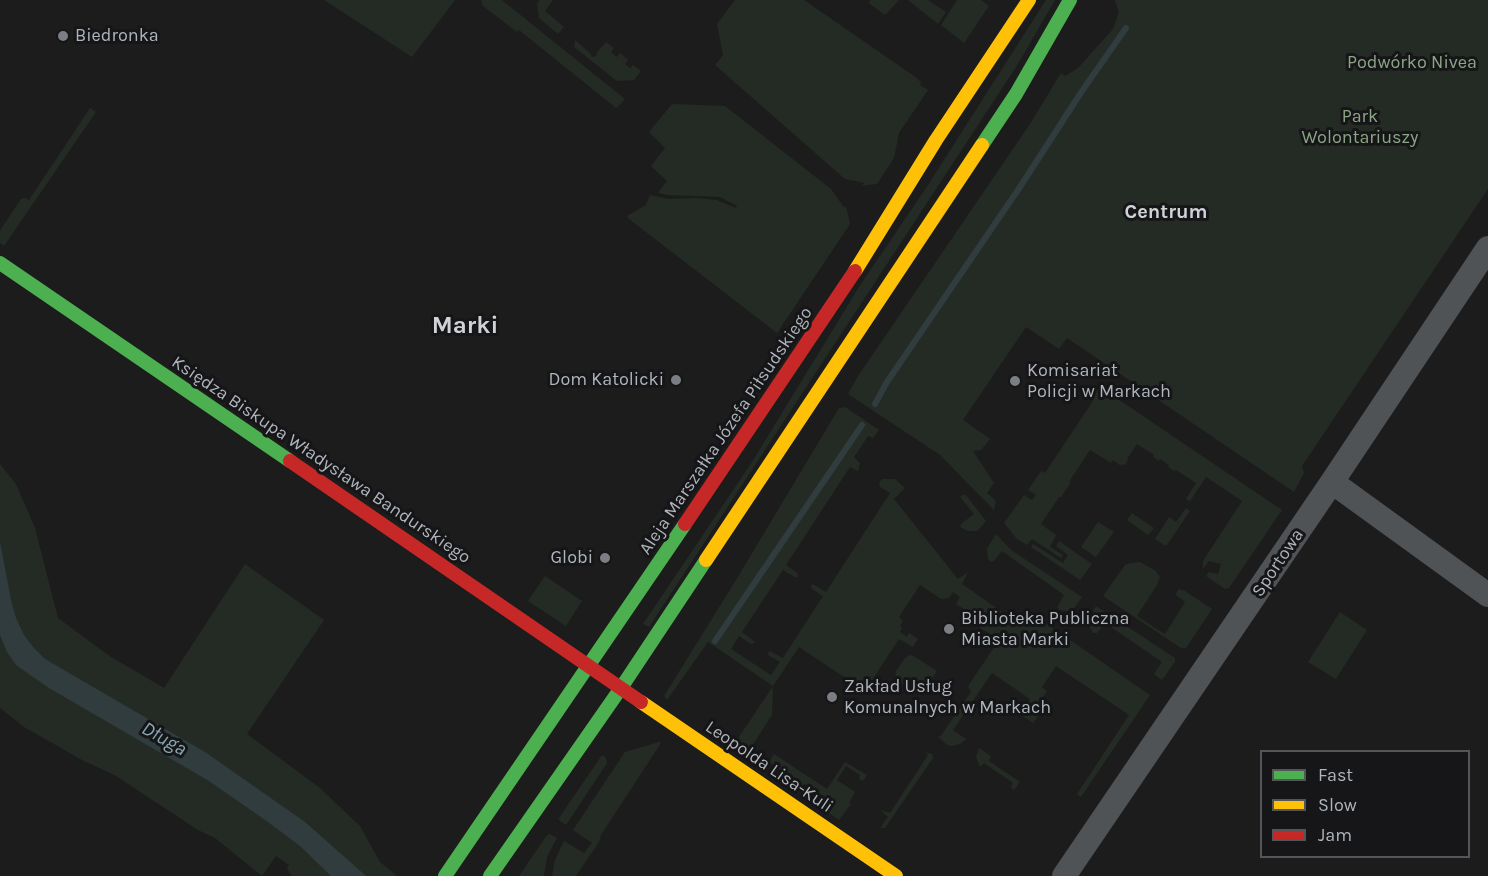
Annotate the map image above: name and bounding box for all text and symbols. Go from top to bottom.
place label: Biedronka [75,25,159,47]
marker: Biedronka [56,29,70,43]
park label: Podwórko Nivea [1347,52,1477,74]
park label: Park Wolontariuszy [1302,106,1418,148]
district label: Centrum [1125,200,1207,224]
street label: Aleja Marszałka Józefa Piłsudskiego [635,303,817,559]
district label: Marki [432,312,498,340]
street label: Księdza Biskupa Władysława Bandurskiego [167,351,475,569]
place label: Komisariat Policji w Markach [1027,360,1171,403]
place label: Dom Katolicki [549,369,664,391]
marker: Dom Katolicki [669,373,683,387]
marker: Komisariat Policji w Markach [1008,374,1022,388]
street label: Sportowa [1247,525,1309,601]
place label: Globi [551,547,593,569]
marker: Globi [598,551,612,565]
place label: Biblioteka Publiczna Miasta Marki [961,608,1129,650]
marker: Biblioteka Publiczna Miasta Marki [942,622,956,636]
place label: Zakład Usług Komunalnych w Markach [844,676,1051,718]
marker: Zakład Usług Komunalnych w Markach [825,690,839,704]
street label: Leopolda Lisa-Kuli [701,716,837,818]
water label: Długa [137,717,191,761]
legend [1260,750,1470,858]
text: Fast [1318,764,1353,786]
text: Slow [1318,794,1357,816]
text: Jam [1318,824,1352,846]

